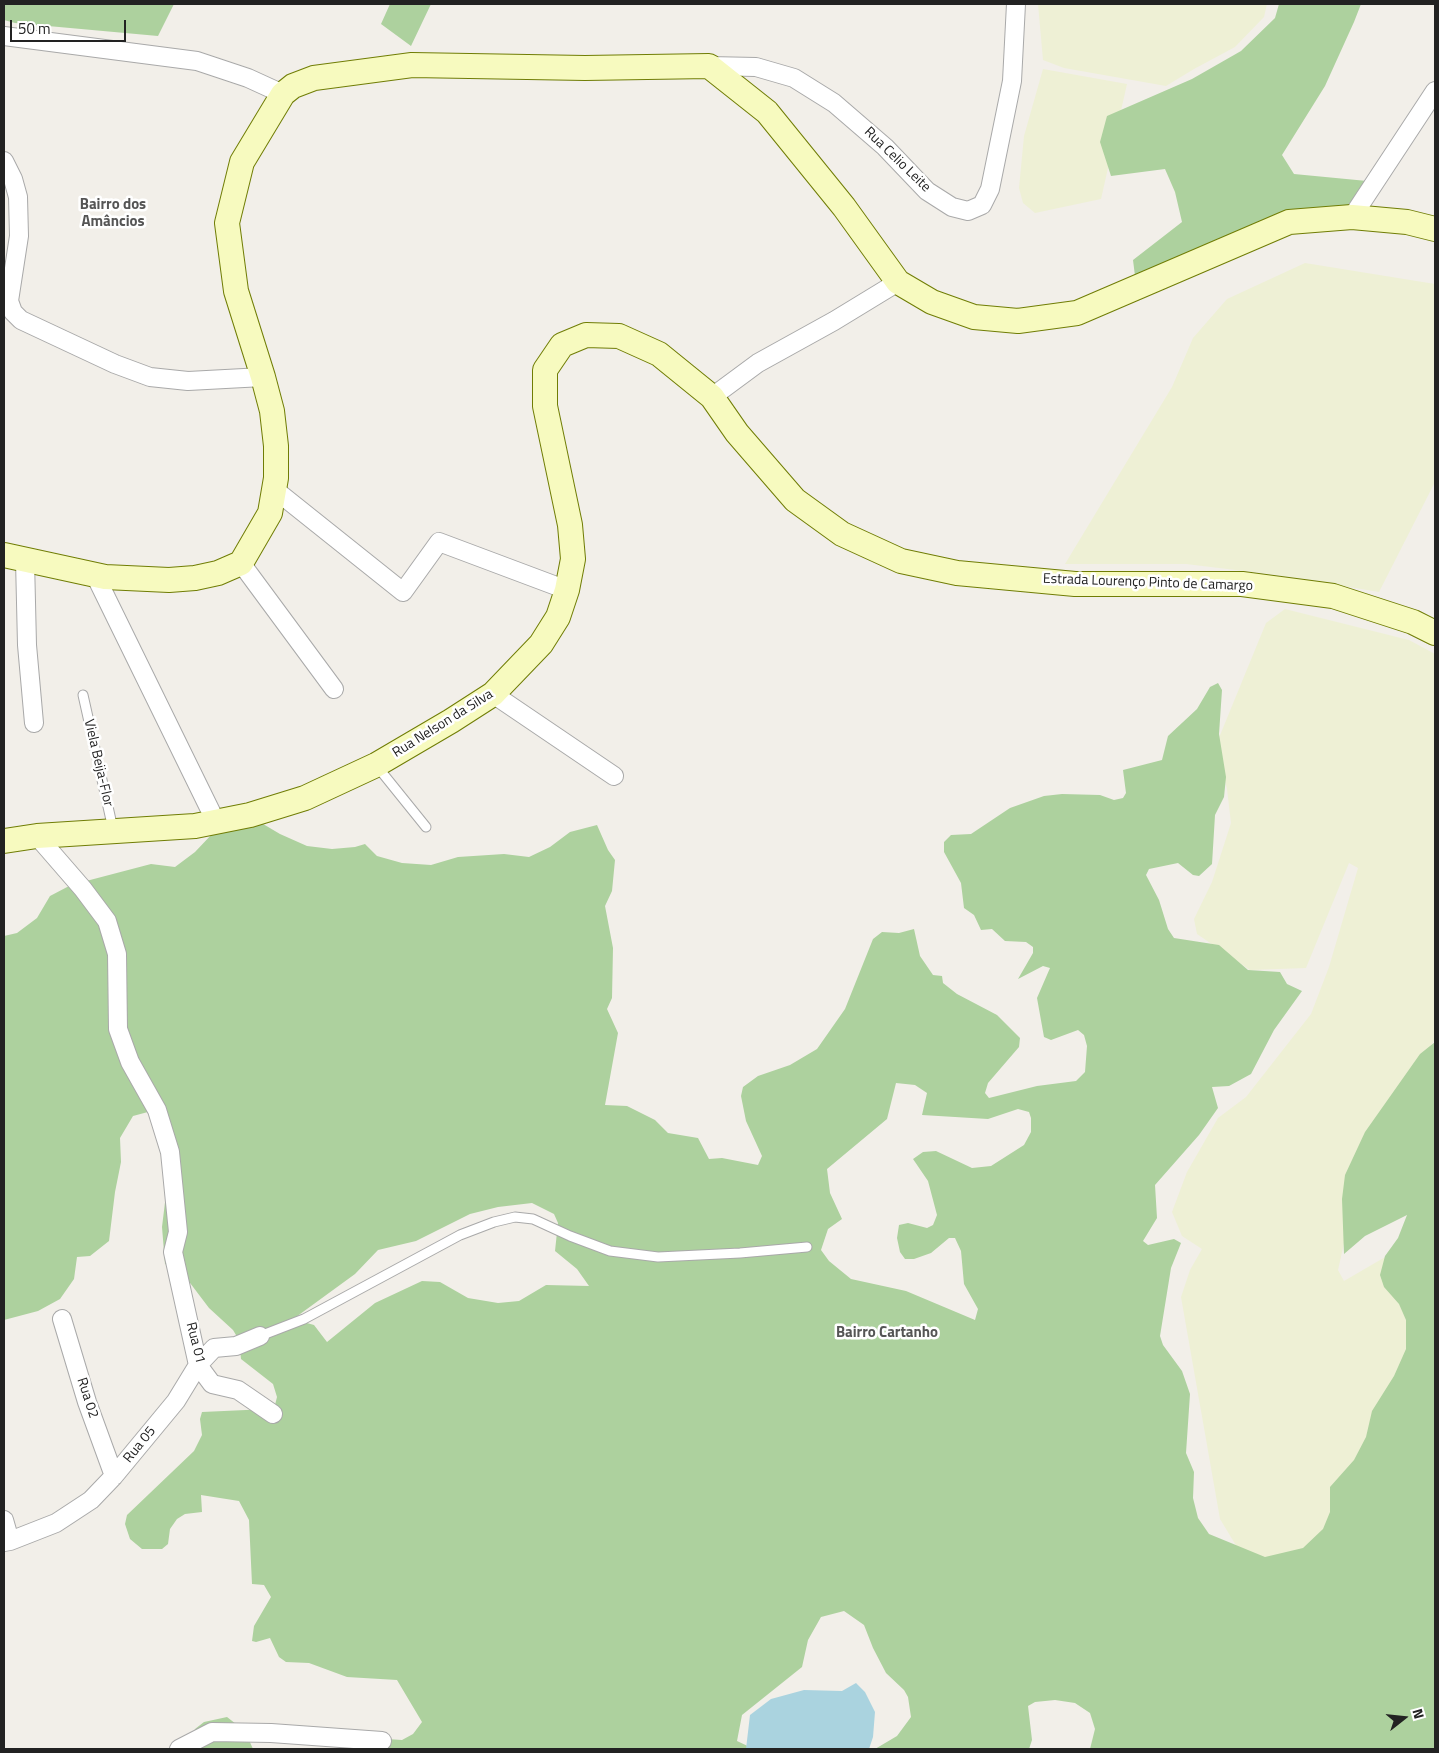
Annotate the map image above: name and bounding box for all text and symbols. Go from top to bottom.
scale bar [12,10,129,42]
text: 50 m [18,17,51,40]
street label: Rua Celio Leite [860,124,934,196]
district label: Bairro dos Amâncios [80,196,146,231]
street label: Estrada Lourenço Pinto de Camargo [1043,571,1253,595]
street label: Rua Nelson da Silva [390,686,496,762]
street label: Viela Beija-Flor [80,718,116,808]
street label: Rua 01 [182,1321,208,1365]
district label: Bairro Cartanho [836,1324,938,1342]
street label: Rua 02 [73,1376,101,1420]
street label: Rua 05 [120,1423,160,1467]
north arrow [1379,1693,1429,1743]
text: N [1407,1706,1430,1721]

